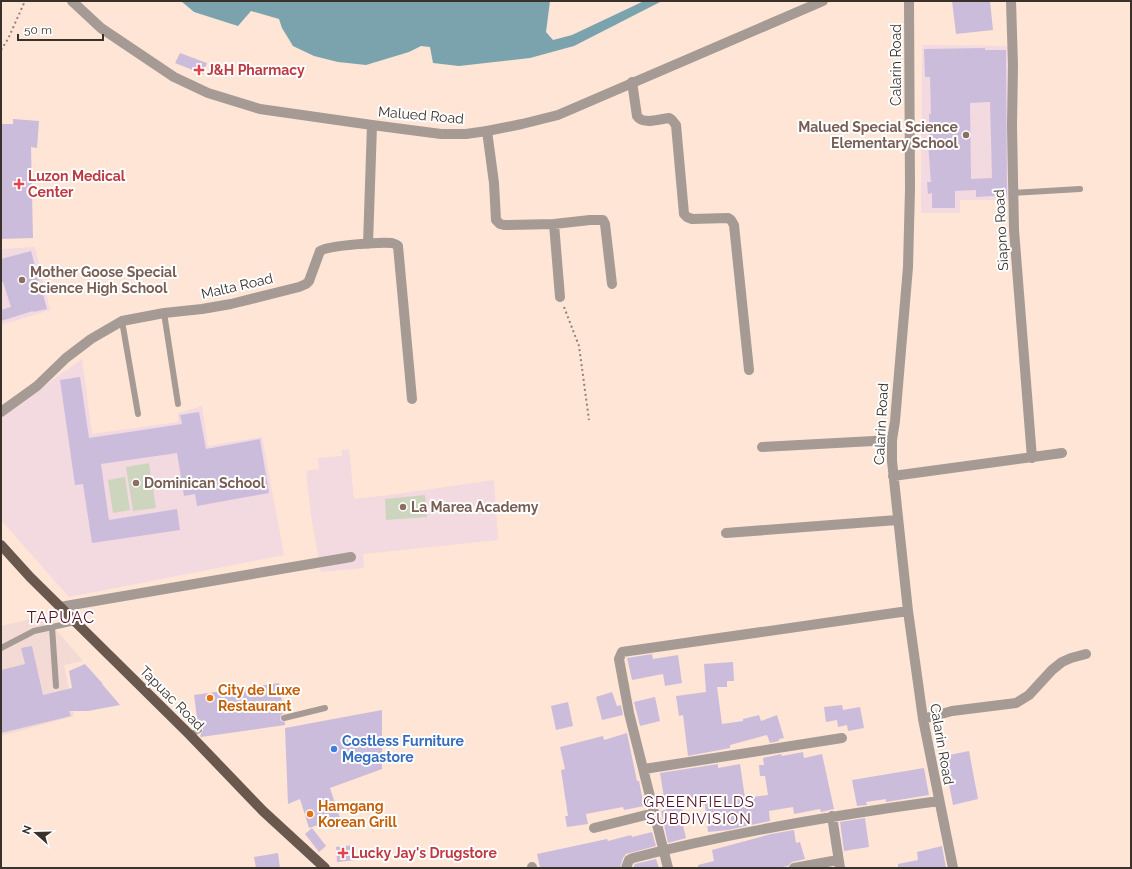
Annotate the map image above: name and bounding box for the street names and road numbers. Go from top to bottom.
street label: Calarin Road [888,24,904,106]
street label: Malued Road [377,103,465,127]
street label: Siapno Road [991,189,1011,271]
street label: Malta Road [200,270,274,302]
street label: Calarin Road [871,383,891,465]
street label: Tapuac Road [137,663,207,733]
street label: Calarin Road [927,702,957,786]

